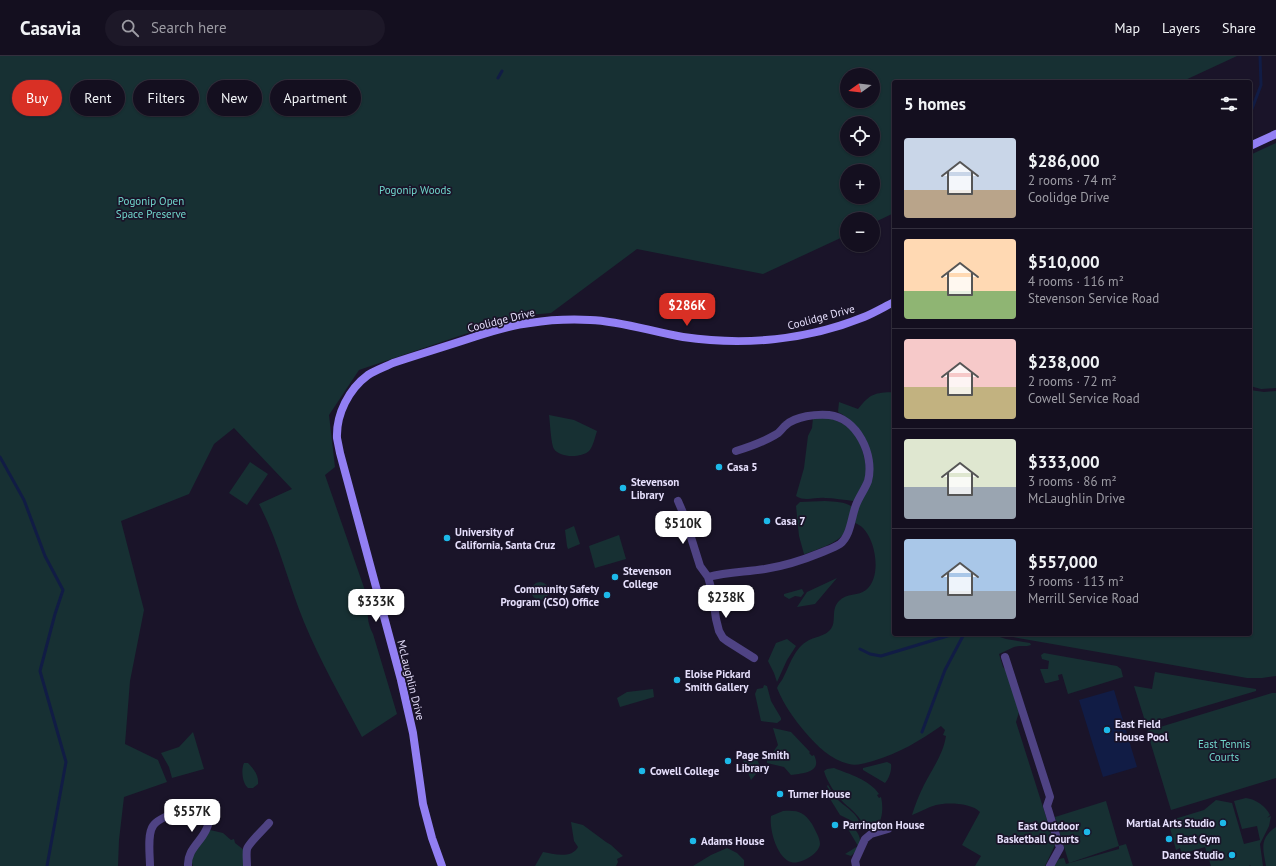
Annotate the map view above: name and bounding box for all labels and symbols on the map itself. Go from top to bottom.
north arrow [840,68,880,108]
park label: Pogonip Woods [379,183,451,197]
park label: Pogonip Open Space Preserve [116,194,187,221]
pin: $286K [659,293,715,327]
street label: Coolidge Drive [786,301,856,333]
street label: Coolidge Drive [466,305,536,335]
place label: Casa 5 [727,460,758,474]
marker: Casa 5 [714,462,724,472]
place label: Stevenson Library [631,475,679,502]
marker: Stevenson Library [618,483,628,493]
pin: $510K [655,511,711,545]
place label: Casa 7 [775,514,806,528]
marker: Casa 7 [762,516,772,526]
place label: University of California, Santa Cruz [455,525,555,552]
marker: University of California, Santa Cruz [442,533,452,543]
place label: Stevenson College [623,564,671,591]
marker: Stevenson College [610,572,620,582]
place label: Community Safety Program (CSO) Office [500,582,600,609]
pin: $238K [698,585,754,619]
pin: $333K [348,589,404,623]
marker: Community Safety Program (CSO) Office [602,590,612,600]
street label: McLaughlin Drive [394,638,428,722]
place label: Eloise Pickard Smith Gallery [685,667,751,694]
marker: Eloise Pickard Smith Gallery [672,675,682,685]
place label: East Field House Pool [1115,717,1169,744]
marker: East Field House Pool [1102,725,1112,735]
park label: East Tennis Courts [1198,737,1250,764]
place label: Page Smith Library [736,748,789,775]
marker: Page Smith Library [723,756,733,766]
place label: Cowell College [650,764,720,778]
marker: Cowell College [637,766,647,776]
place label: Turner House [788,787,851,801]
marker: Turner House [775,789,785,799]
pin: $557K [164,799,220,833]
place label: Martial Arts Studio [1126,816,1215,830]
place label: Parrington House [843,818,925,832]
marker: Martial Arts Studio [1218,818,1228,828]
place label: East Outdoor Basketball Courts [997,819,1079,846]
marker: Parrington House [830,820,840,830]
marker: East Outdoor Basketball Courts [1082,827,1092,837]
place label: East Gym [1177,832,1220,846]
place label: Adams House [701,834,765,848]
marker: East Gym [1164,834,1174,844]
marker: Adams House [688,836,698,846]
place label: Dance Studio [1162,848,1224,862]
marker: Dance Studio [1227,850,1237,860]

